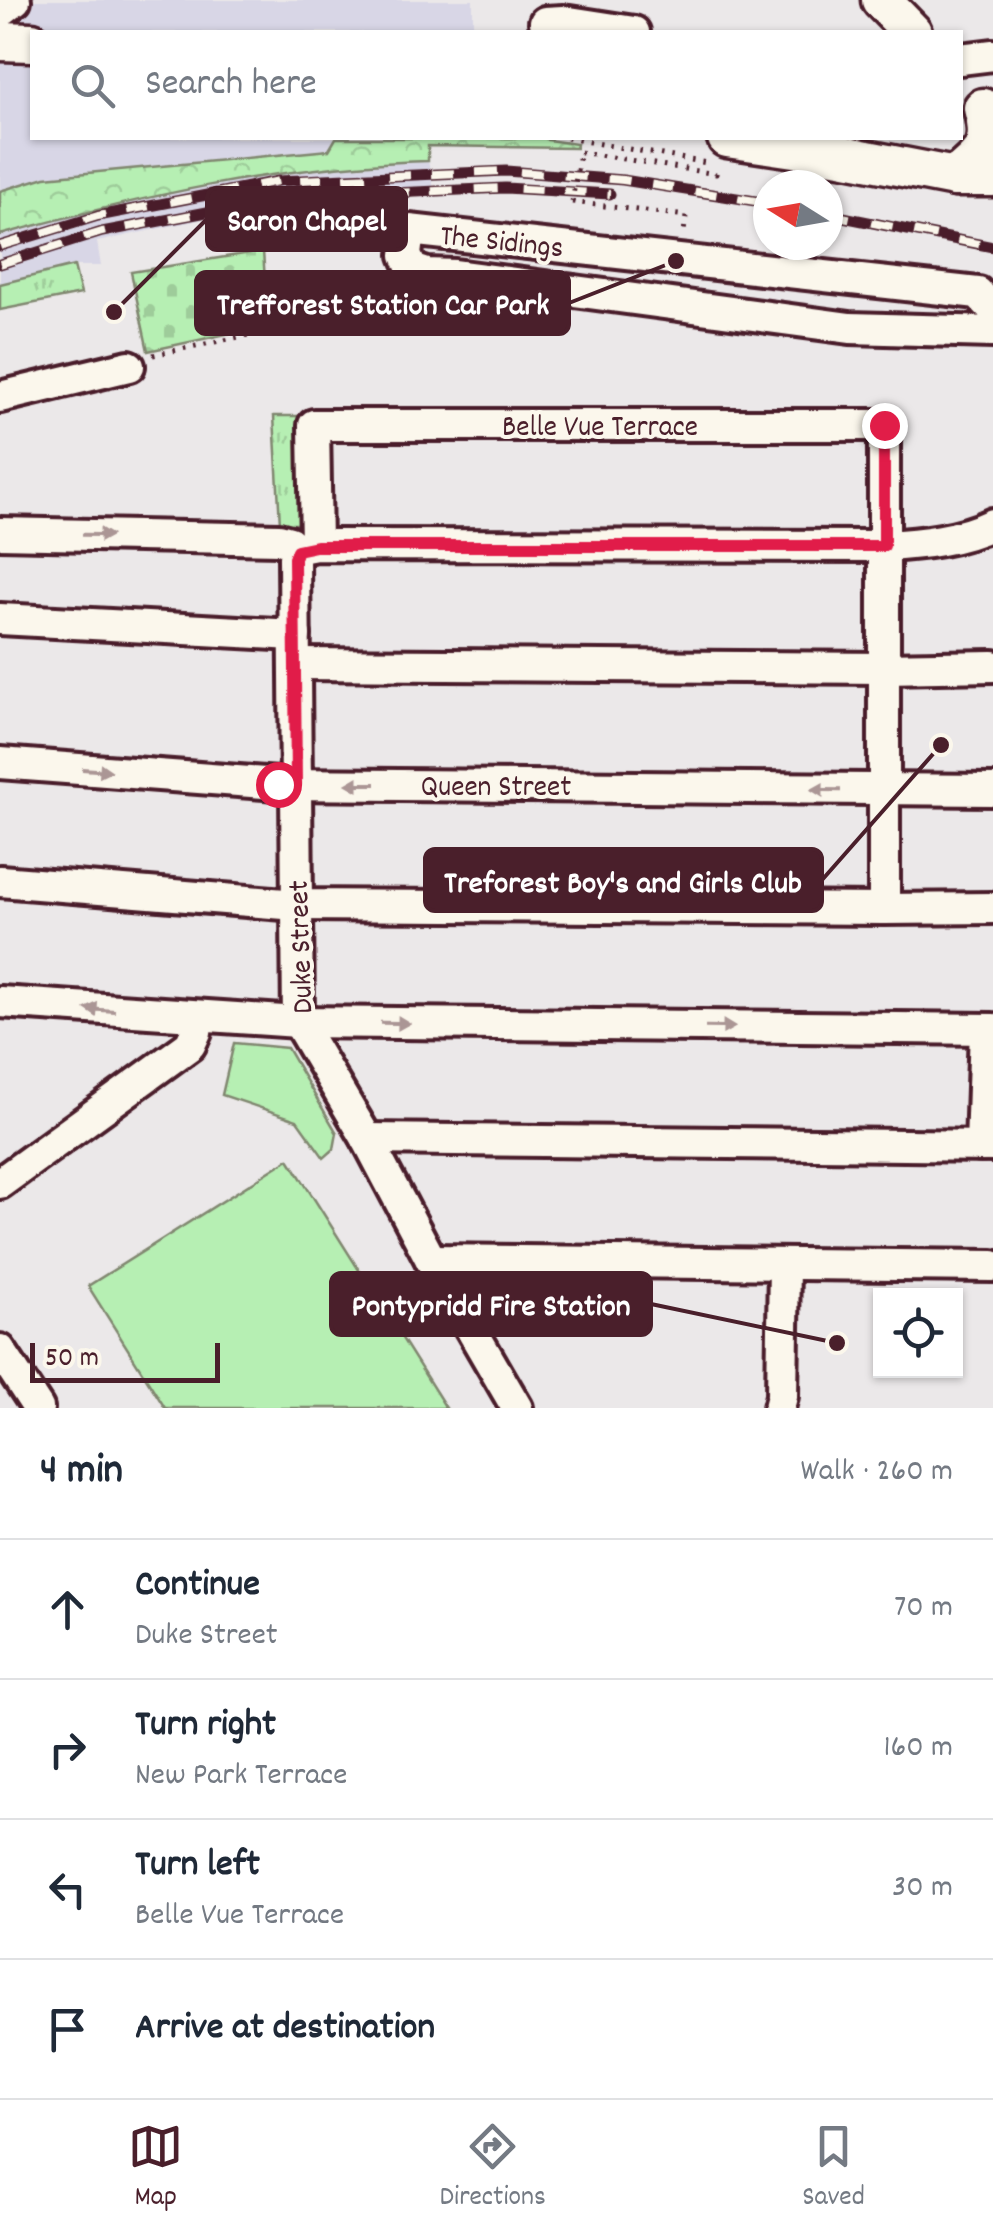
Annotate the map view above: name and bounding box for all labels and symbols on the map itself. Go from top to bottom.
north arrow [753,170,843,260]
callout: Saron Chapel [207,188,406,250]
text: Saron Chapel [227,201,387,247]
street label: The Sidings [438,217,565,272]
callout: Trefforest Station Car Park [196,272,569,334]
text: Trefforest Station Car Park [217,285,549,331]
route end [862,403,908,449]
street label: Belle Vue Terrace [502,408,698,451]
one-way arrow [82,528,114,544]
route start [256,762,302,808]
one-way arrow [82,763,114,779]
street label: Queen Street [421,768,571,811]
one-way arrow [344,776,376,792]
one-way arrow [809,781,841,797]
callout: Treforest Boy's and Girls Club [425,849,822,911]
text: Treforest Boy's and Girls Club [444,863,802,909]
street label: Duke Street [280,879,327,1014]
one-way arrow [84,1001,116,1017]
one-way arrow [380,1016,412,1032]
one-way arrow [705,1019,737,1035]
callout: Pontypridd Fire Station [331,1273,651,1335]
text: Pontypridd Fire Station [351,1286,631,1332]
scale bar [30,1338,220,1382]

